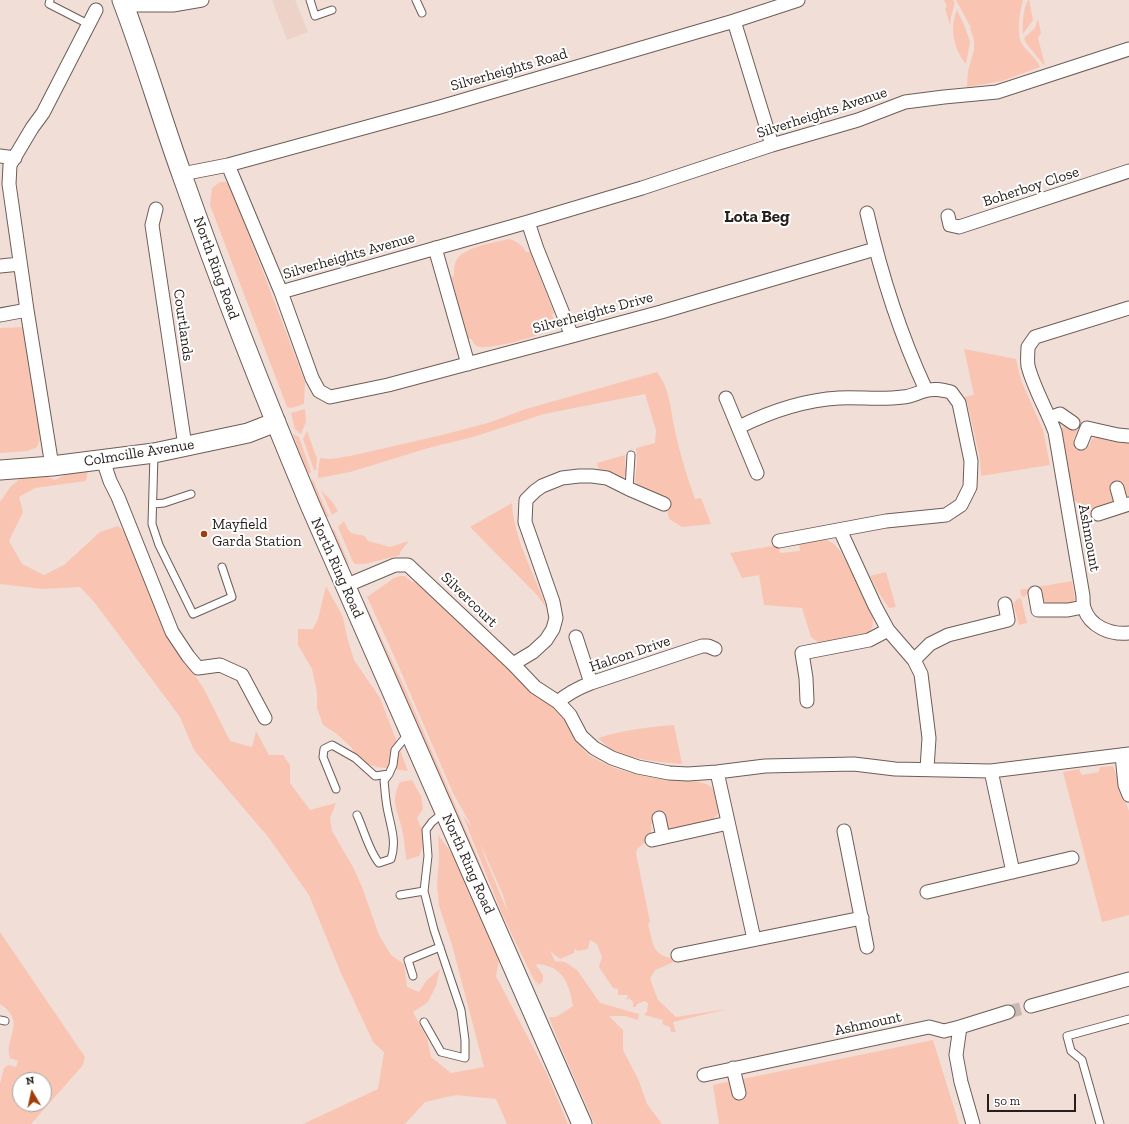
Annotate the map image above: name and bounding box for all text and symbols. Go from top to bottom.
street label: Silverheights Road [449,45,569,95]
street label: Silverheights Avenue [755,83,889,143]
street label: Boherboy Close [981,163,1081,211]
district label: Lota Beg [724,207,790,227]
street label: North Ring Road [189,214,243,322]
street label: Silverheights Avenue [281,229,417,283]
street label: Courtlands [169,288,197,362]
street label: Silverheights Drive [531,288,655,338]
street label: Colmcille Avenue [83,435,195,471]
street label: Ashmount [1074,503,1104,573]
street label: North Ring Road [307,515,367,621]
place label: Mayfield Garda Station [212,516,302,551]
marker: Mayfield Garda Station [199,529,209,539]
street label: Silvercourt [437,569,501,631]
street label: Halcon Drive [587,632,673,676]
street label: North Ring Road [438,811,498,917]
street label: Ashmount [833,1008,903,1040]
north arrow [12,1072,52,1112]
text: N [25,1074,35,1088]
scale bar [989,1086,1078,1112]
text: 50 m [994,1094,1020,1108]

